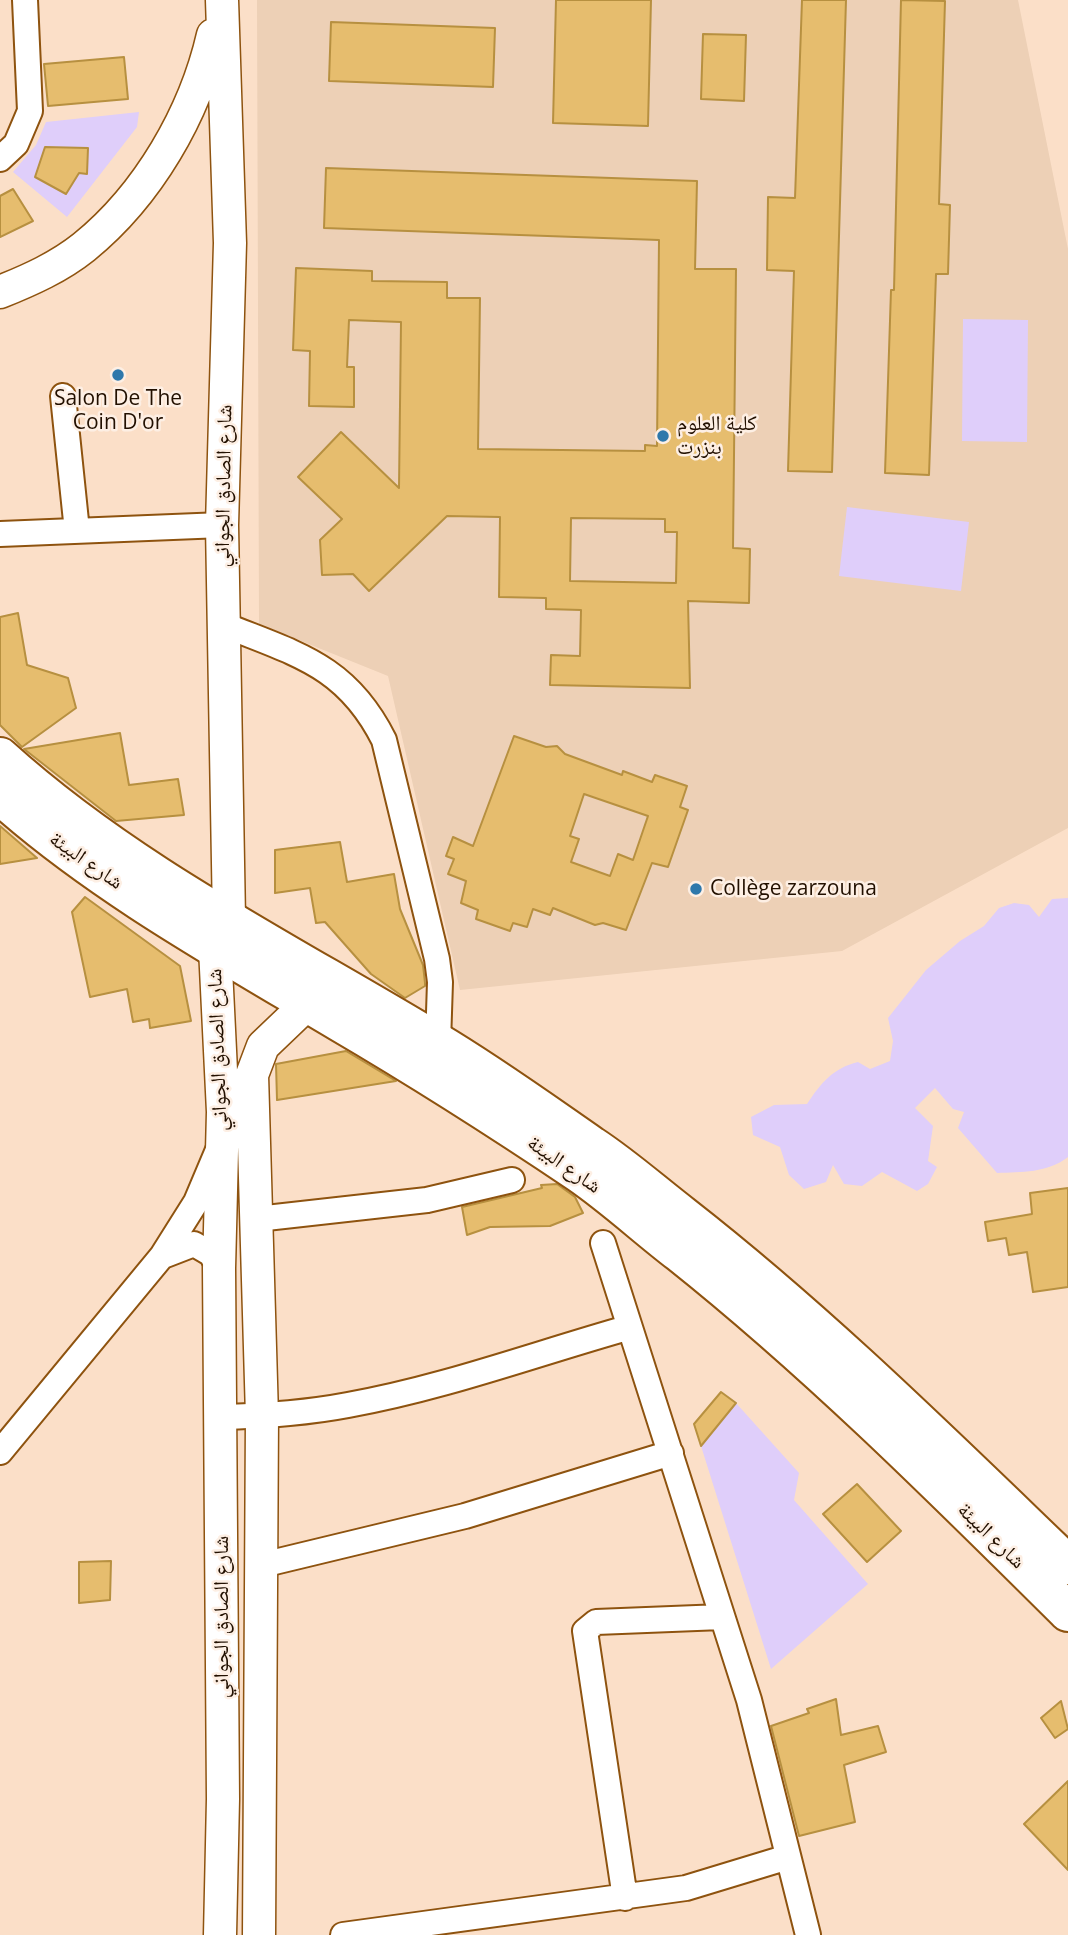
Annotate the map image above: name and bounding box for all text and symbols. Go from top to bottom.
marker: Salon De The Coin D'or [110,367,126,383]
place label: Salon De The Coin D'or [54,386,182,436]
street label: شارع الصادق الجواني [210,404,238,568]
place label: كلية العلوم بنزرت [677,411,757,461]
marker: كلية العلوم بنزرت [655,428,671,444]
street label: شارع البيئة [44,827,128,895]
place label: Collège zarzouna [710,876,877,902]
marker: Collège zarzouna [688,881,704,897]
street label: شارع الصادق الجواني [203,968,233,1132]
street label: شارع البيئة [522,1131,606,1199]
street label: شارع البيئة [952,1498,1030,1574]
street label: شارع الصادق الجواني [209,1536,235,1698]

